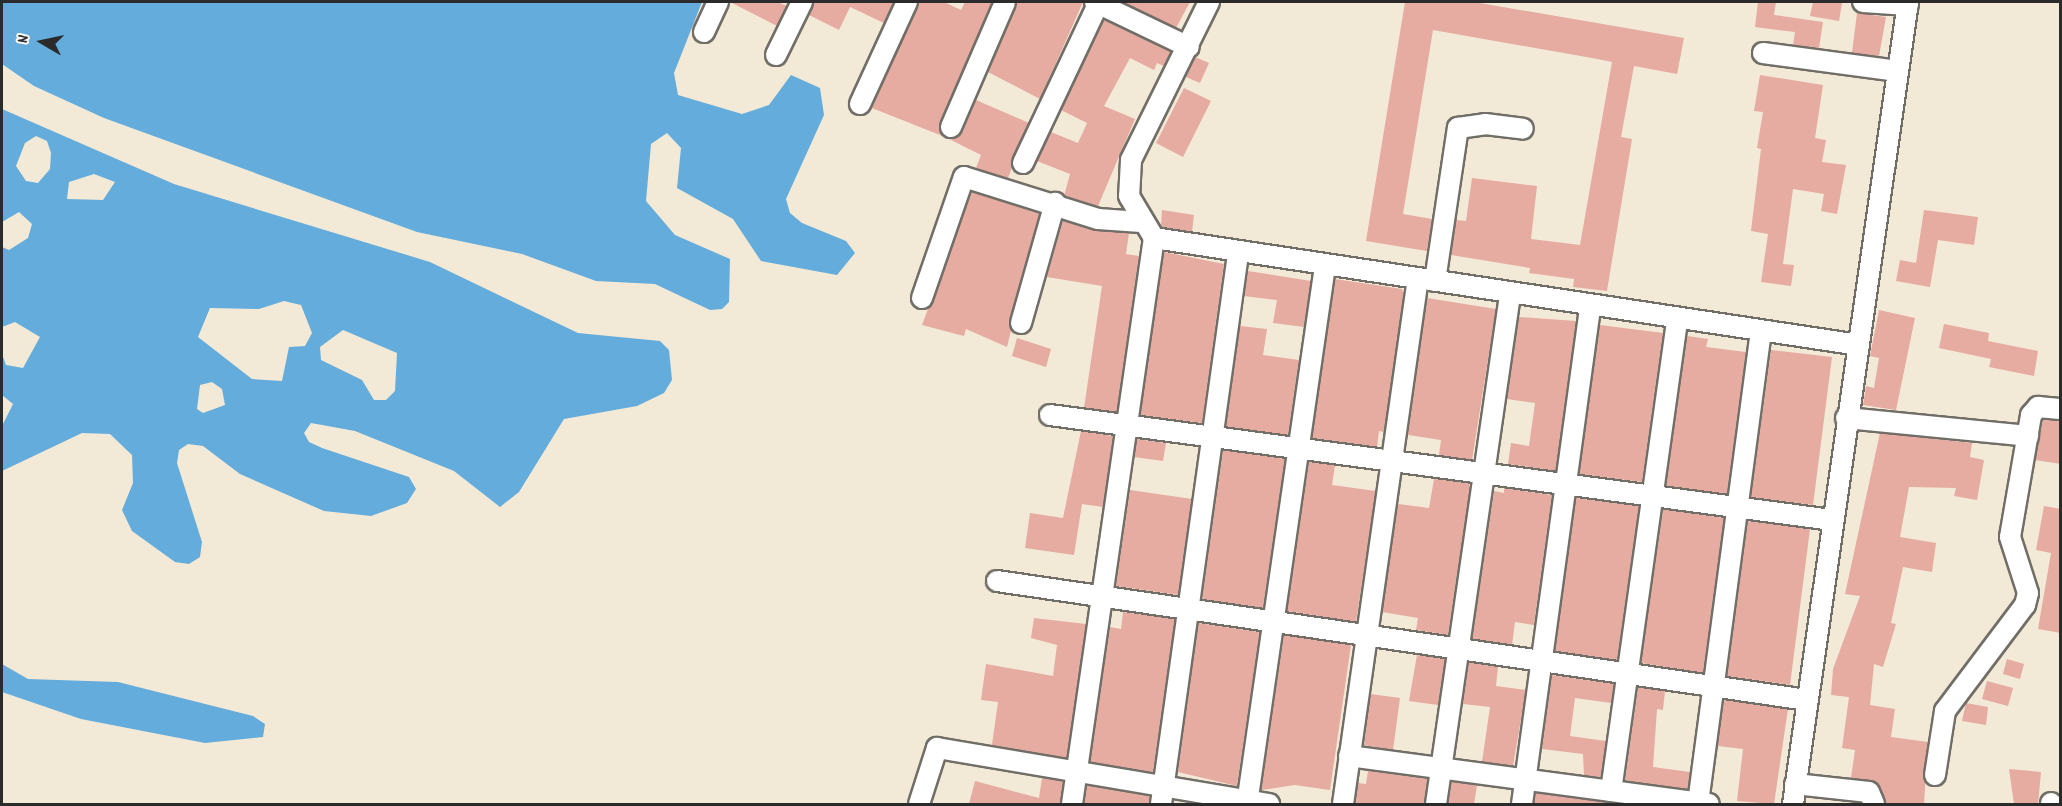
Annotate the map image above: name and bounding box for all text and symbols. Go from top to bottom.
north arrow [12,12,72,72]
text: N [12,33,36,45]

